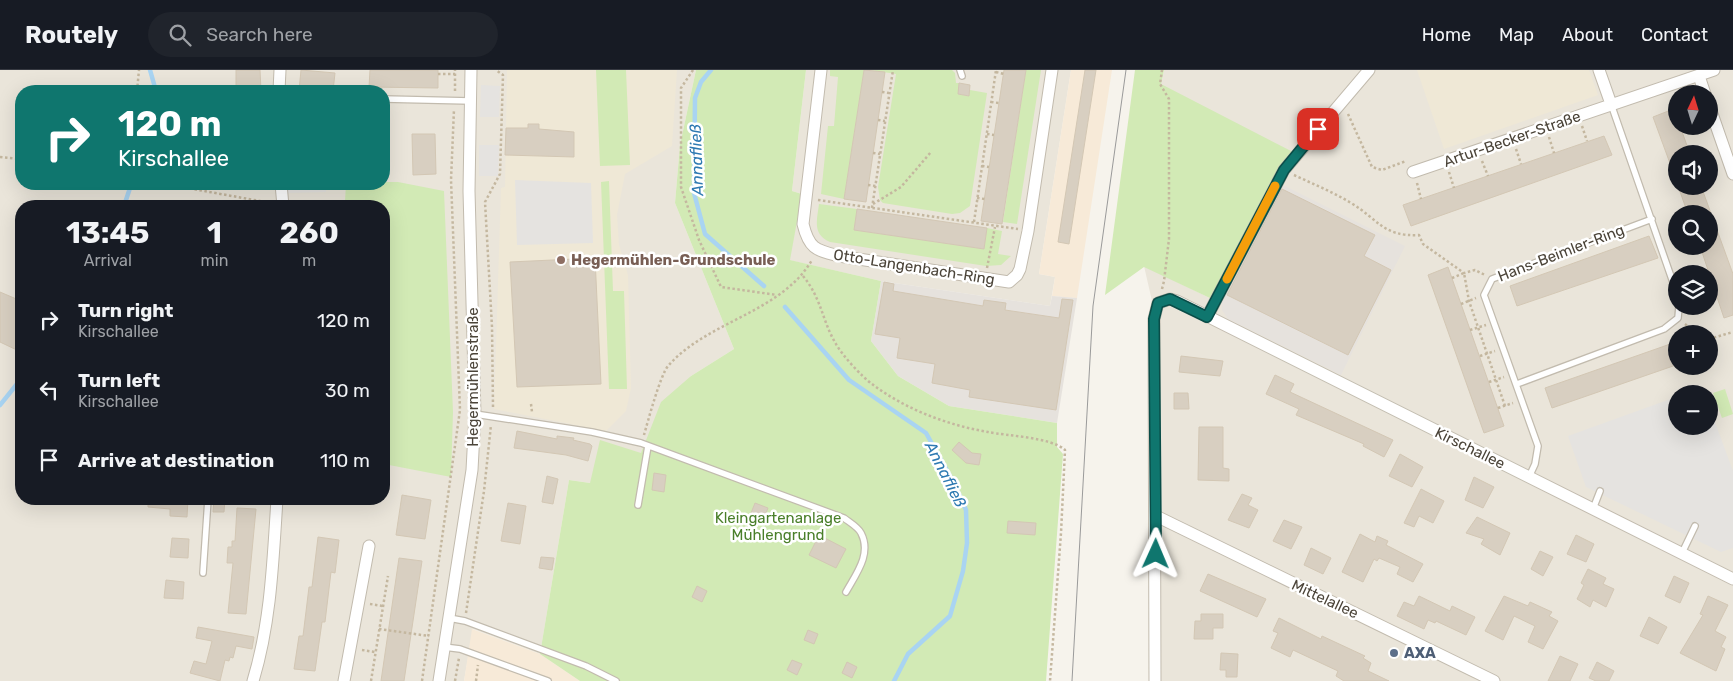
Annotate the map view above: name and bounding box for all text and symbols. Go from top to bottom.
search box [148,12,498,57]
text: Routely [25,21,118,49]
icon: search [166,21,194,49]
text: Search here [206,23,313,46]
text: Home [1422,24,1471,46]
text: Map [1499,24,1534,46]
text: About [1562,24,1613,46]
text: Contact [1641,24,1708,46]
north arrow [1668,85,1718,135]
map controls [1668,85,1718,435]
text: 120 m [118,103,221,145]
icon: right [35,105,100,170]
street label: Artur-Becker-Straße [1441,107,1583,171]
pin [1297,108,1339,150]
icon: arrive [1304,115,1332,143]
water label: Annafließ [686,123,707,197]
text: Kirschallee [118,145,229,172]
button: sound [1668,145,1718,195]
button: search [1668,205,1718,255]
text: 13:45 [66,215,149,251]
text: 1 [207,215,222,251]
text: 260 [279,215,339,251]
street label: Hans-Beimler-Ring [1495,221,1627,285]
street label: Otto-Langenbach-Ring [832,245,996,289]
text: Arrival [84,251,132,270]
text: min [201,251,228,270]
text: m [302,251,316,270]
place label: Hegermühlen-Grundschule [571,251,776,269]
marker: Hegermühlen-Grundschule [555,254,567,266]
button: layers [1668,265,1718,315]
text: Turn right [78,299,173,322]
icon: right [35,306,63,334]
street label: Hegermühlenstraße [464,307,482,447]
text: 120 m [317,309,370,332]
text: Kirschallee [78,322,159,341]
button: + [1668,325,1718,375]
text: Turn left [78,369,160,392]
icon: left [35,376,63,404]
text: 30 m [325,379,370,402]
button: − [1668,385,1718,435]
text: Kirschallee [78,392,159,411]
street label: Kirschallee [1432,423,1508,473]
water label: Annafließ [920,437,970,511]
icon: arrive [35,446,63,474]
text: Arrive at destination [78,449,274,472]
text: 110 m [320,449,370,472]
park label: Kleingartenanlage Mühlengrund [715,509,841,544]
position arrow [1129,527,1181,579]
street label: Mittelallee [1289,576,1361,622]
place label: AXA [1404,644,1436,662]
marker: AXA [1388,647,1400,659]

